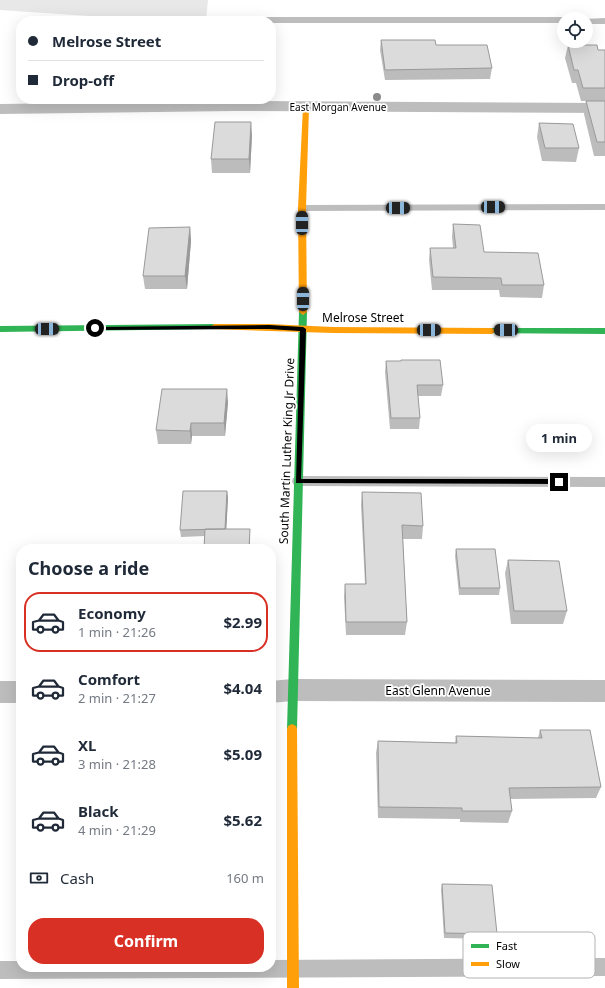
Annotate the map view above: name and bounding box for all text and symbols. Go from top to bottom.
map controls [557,12,593,48]
button: locate [557,12,593,48]
text: Melrose Street [52,31,161,51]
text: Drop-off [52,70,114,90]
street label: East Morgan Avenue [290,100,387,114]
car [481,201,505,213]
car [386,202,410,214]
car [296,211,308,235]
car [297,287,309,311]
street label: Melrose Street [322,309,405,326]
route start [86,319,104,337]
car [35,323,59,335]
car [417,324,441,336]
car [494,324,518,336]
street label: South Martin Luther King Jr Drive [275,357,298,544]
callout: 1 min [526,424,592,452]
text: 1 min [541,429,577,447]
route end [550,473,568,491]
text: Choose a ride [28,556,149,580]
text: Economy [78,603,146,623]
icon: car [30,604,66,640]
text: $2.99 [223,612,262,632]
text: 1 min · 21:26 [78,623,156,641]
text: Comfort [78,669,140,689]
icon: car [30,670,66,706]
text: $4.04 [223,678,262,698]
street label: East Glenn Avenue [385,682,491,699]
text: 2 min · 21:27 [78,689,156,707]
text: XL [78,735,96,755]
icon: car [30,736,66,772]
text: $5.09 [223,744,262,764]
text: 3 min · 21:28 [78,755,156,773]
text: Black [78,801,118,821]
icon: car [30,802,66,838]
text: $5.62 [223,810,262,830]
text: 4 min · 21:29 [78,821,156,839]
icon: cash [28,867,50,889]
text: Cash [60,868,94,888]
text: 160 m [226,869,264,887]
button: Confirm [28,918,264,964]
legend [463,932,595,978]
text: Fast [496,938,517,953]
text: Slow [496,956,520,971]

